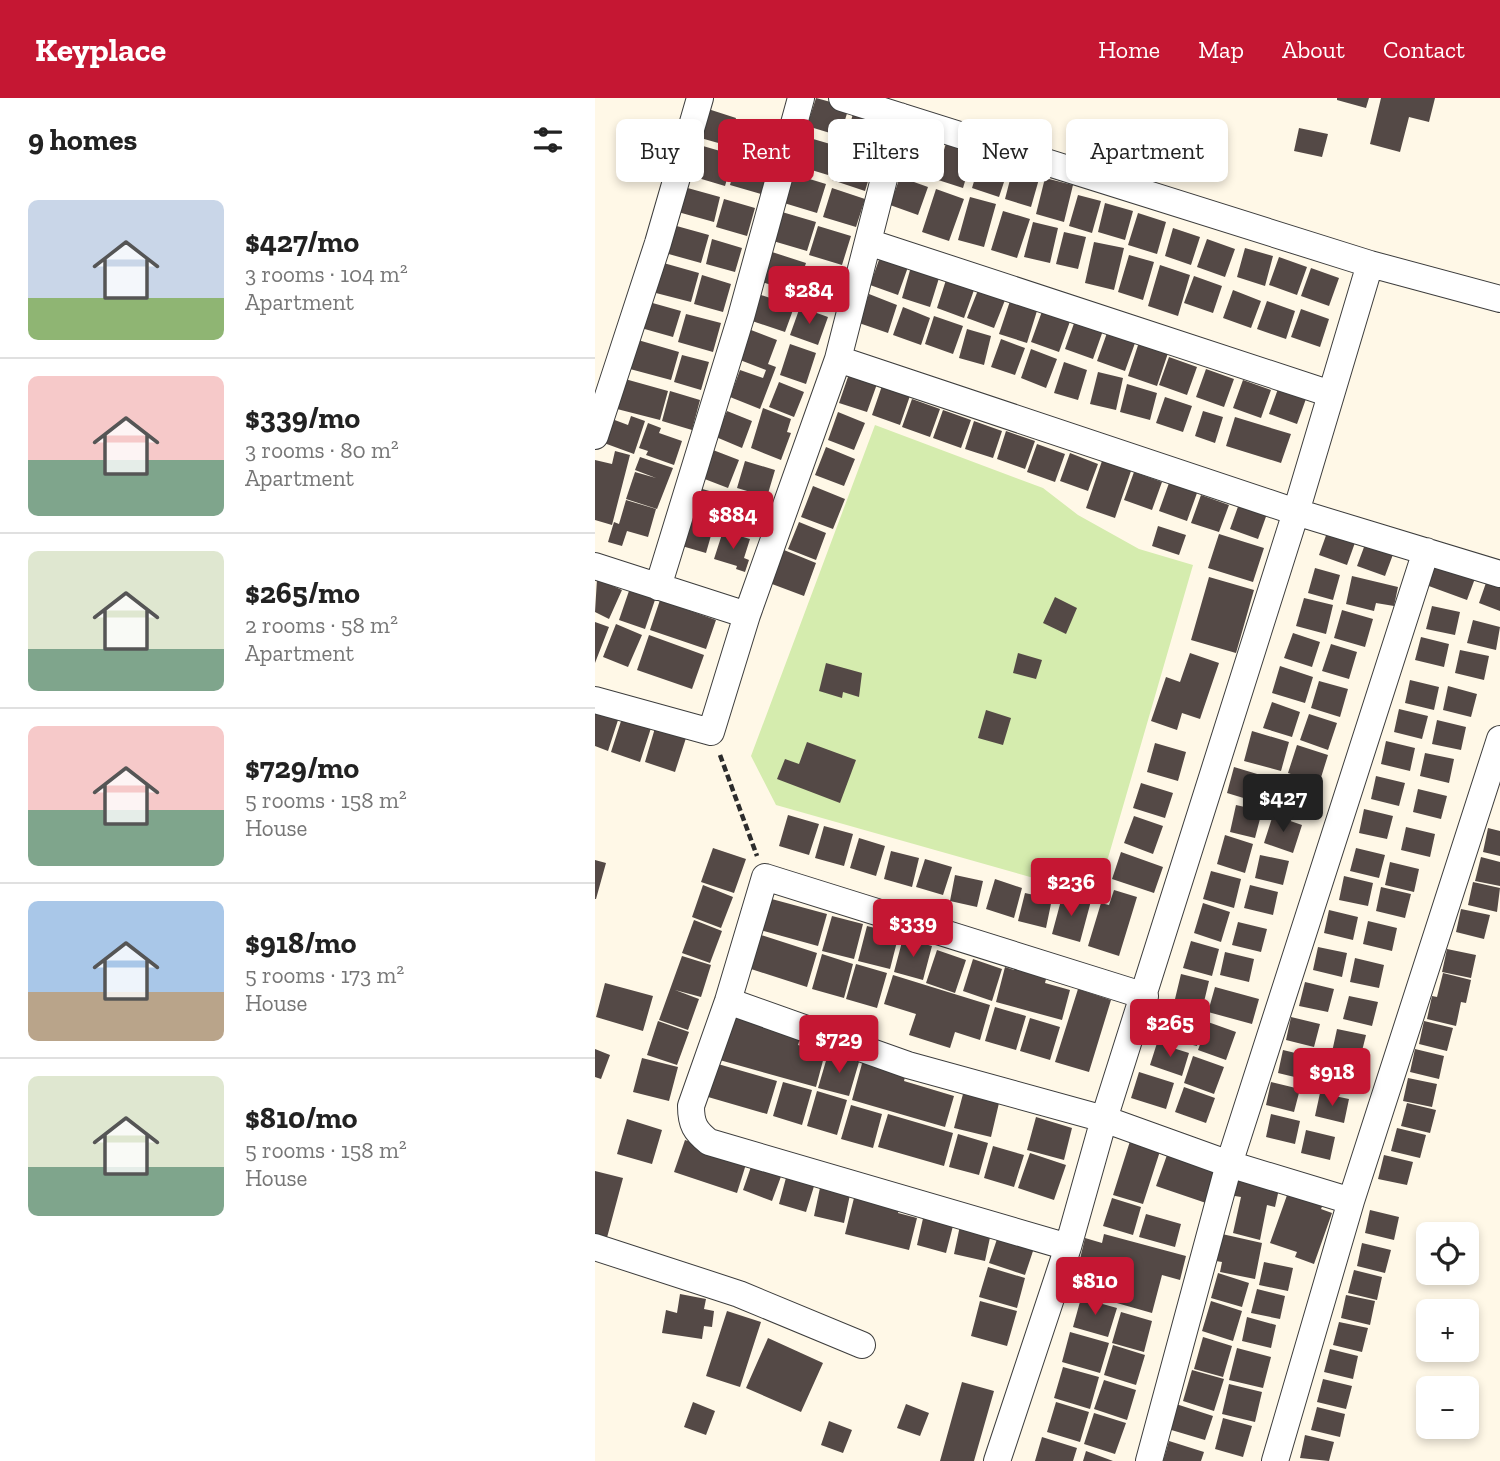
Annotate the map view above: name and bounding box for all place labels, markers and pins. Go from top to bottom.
pin: $284 [768,266,850,326]
pin: $884 [692,491,774,551]
pin: $427 [1242,774,1324,834]
pin: $236 [1030,858,1112,918]
pin: $339 [872,900,954,959]
pin: $265 [1129,1000,1211,1059]
pin: $729 [798,1016,880,1075]
pin: $918 [1291,1048,1373,1108]
pin: $810 [1054,1258,1136,1317]

